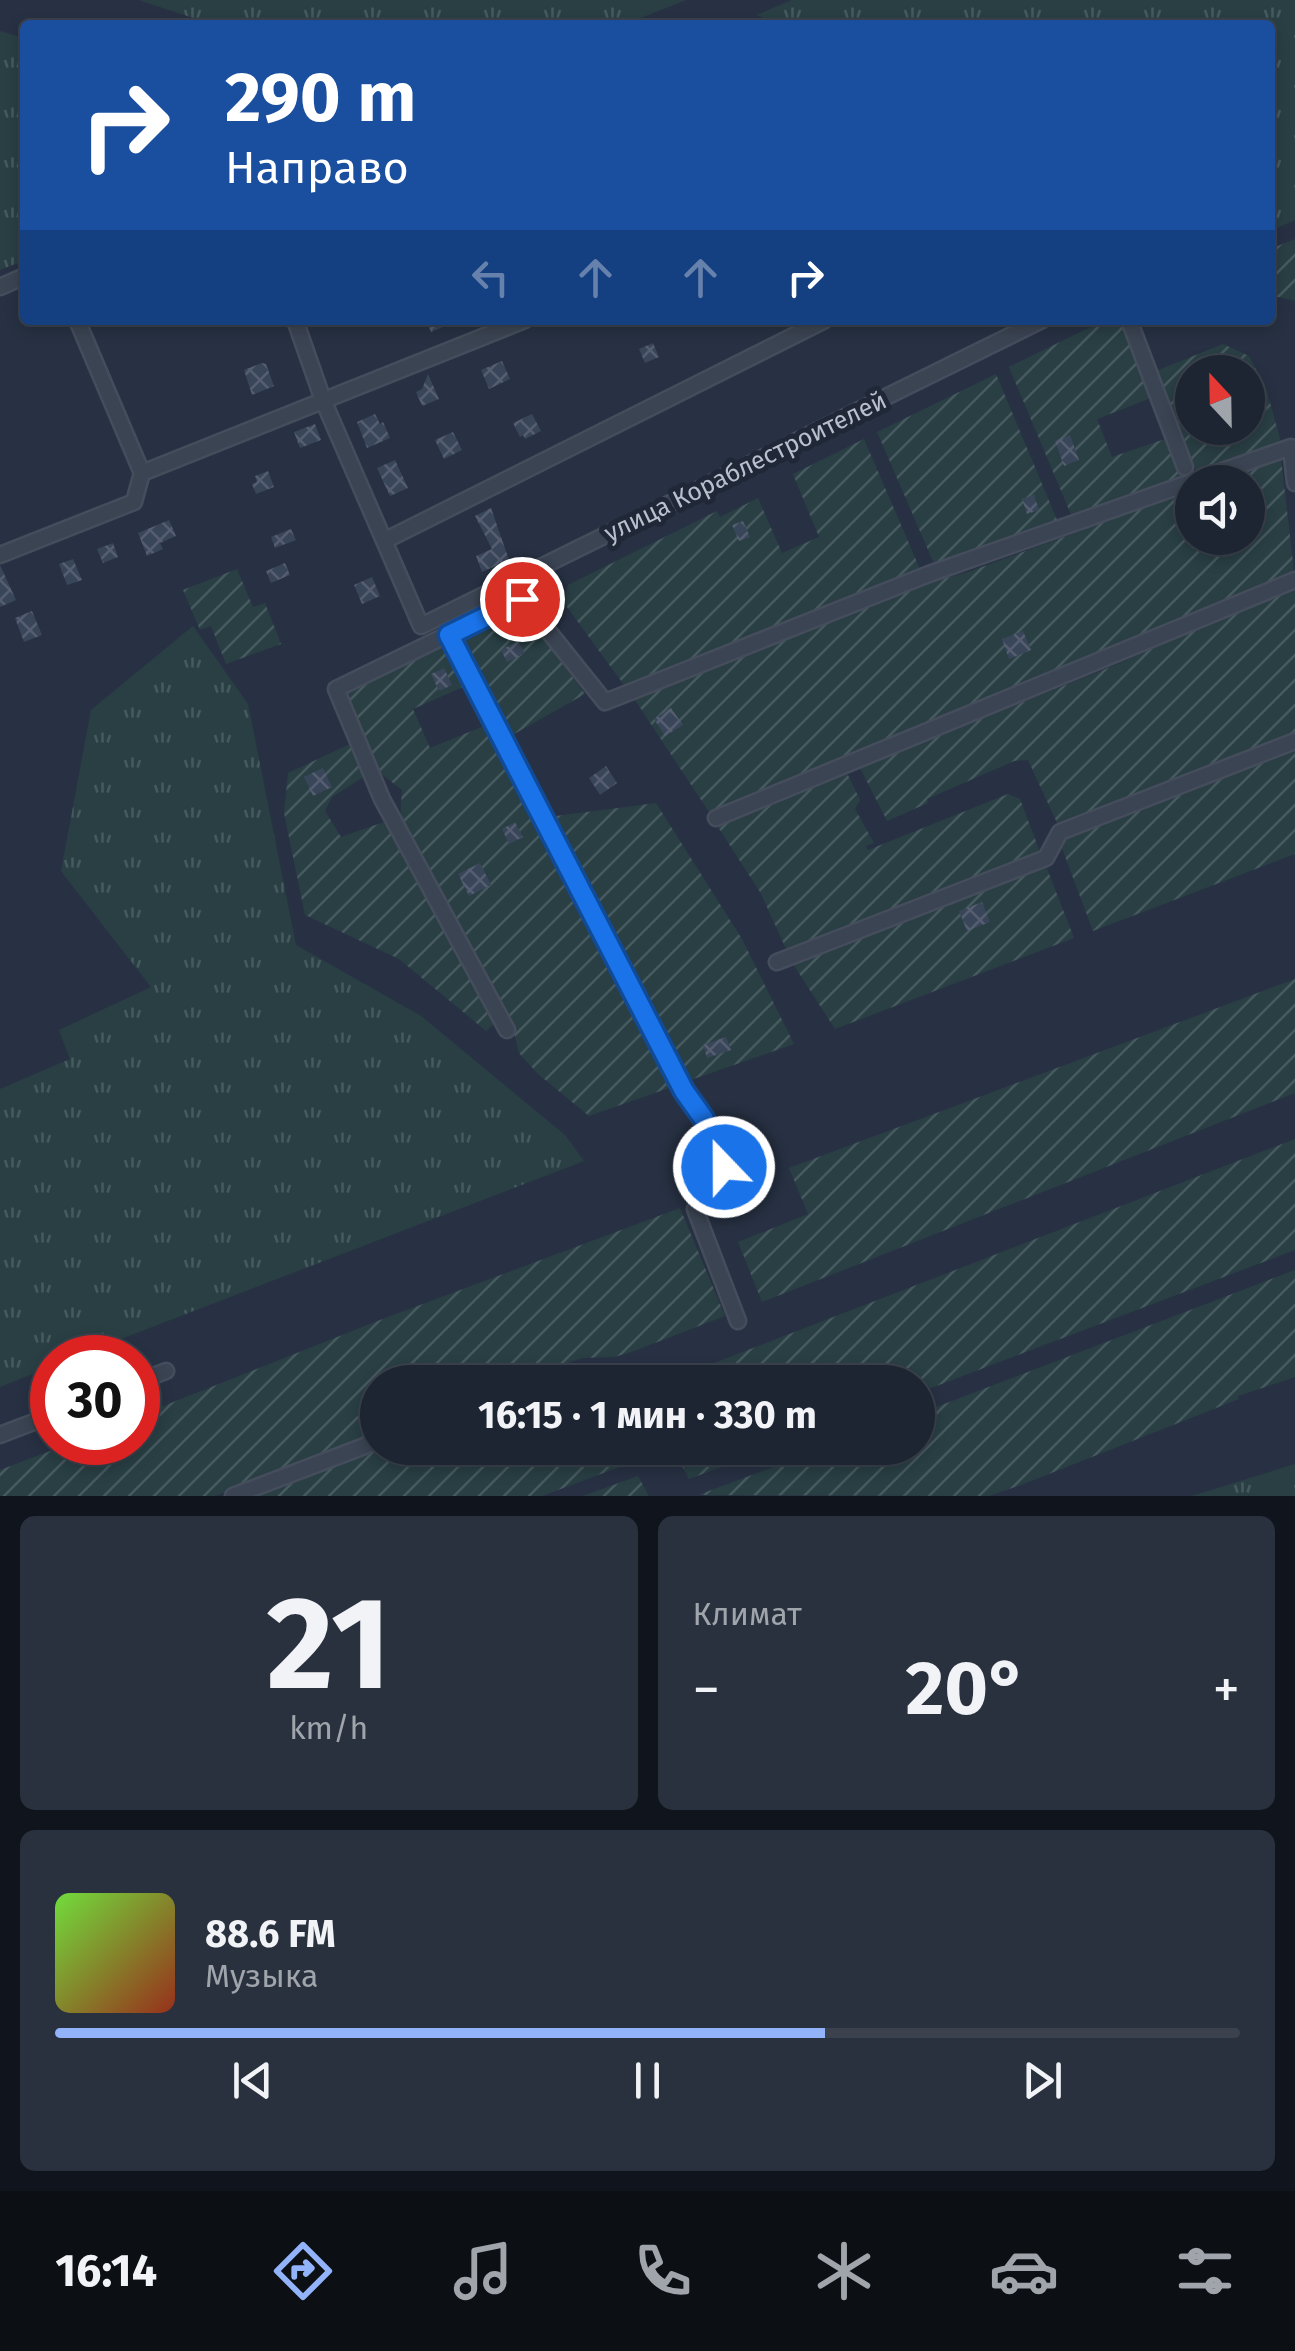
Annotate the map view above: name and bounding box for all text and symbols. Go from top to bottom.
text: 290 m [225,56,416,140]
icon: right [60,60,190,190]
text: Направо [225,141,409,195]
icon: left [463,250,518,305]
icon: ahead [568,250,623,305]
icon: ahead [673,250,728,305]
icon: right [778,250,833,305]
north arrow [1175,355,1265,445]
map controls [1175,355,1265,555]
street label: улица Кораблестроителей [599,385,892,548]
button: sound [1175,465,1265,555]
pin [480,557,565,642]
icon: arrive [495,572,550,627]
position arrow [672,1115,776,1219]
speed limit sign: 30 [30,1335,160,1465]
text: 16:15 · 1 мин · 330 m [478,1392,817,1438]
text: 21 [266,1566,391,1722]
text: Климат [693,1595,802,1633]
text: 20° [905,1644,1027,1734]
text: − [693,1657,720,1723]
text: + [1213,1657,1240,1723]
text: km/h [289,1709,368,1747]
text: 88.6 FM [205,1911,336,1957]
text: Музыка [205,1957,318,1995]
icon: previous [225,2053,280,2108]
icon: pause [620,2053,675,2108]
icon: next [1015,2053,1070,2108]
icon: directions [268,2236,338,2306]
icon: music [448,2236,518,2306]
icon: phone [628,2236,698,2306]
icon: climate [809,2236,879,2306]
icon: car [989,2236,1059,2306]
icon: filters [1170,2236,1240,2306]
text: 16:14 [55,2244,157,2298]

